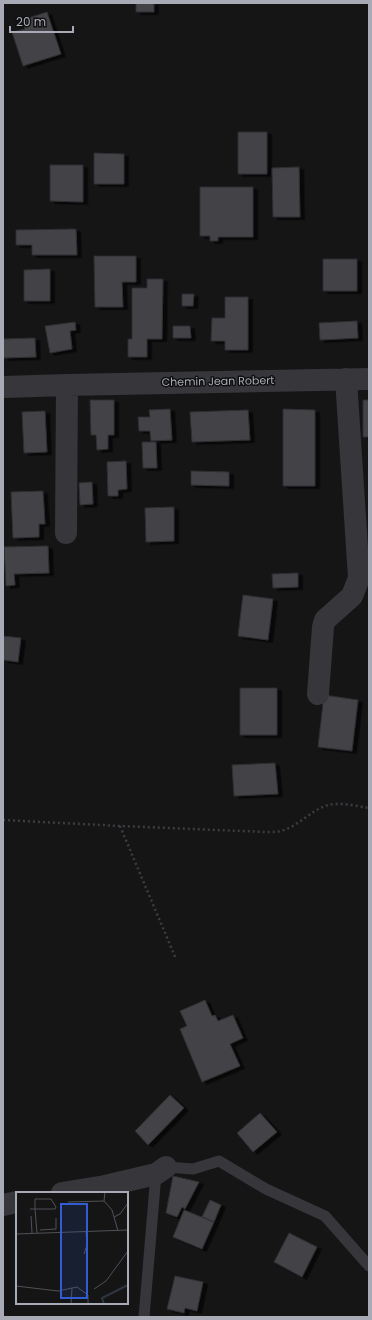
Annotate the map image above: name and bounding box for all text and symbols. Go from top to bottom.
scale bar [10,8,73,34]
text: 20 m [16,13,46,30]
street label: Chemin Jean Robert [162,372,274,390]
inset map [16,1192,128,1304]

